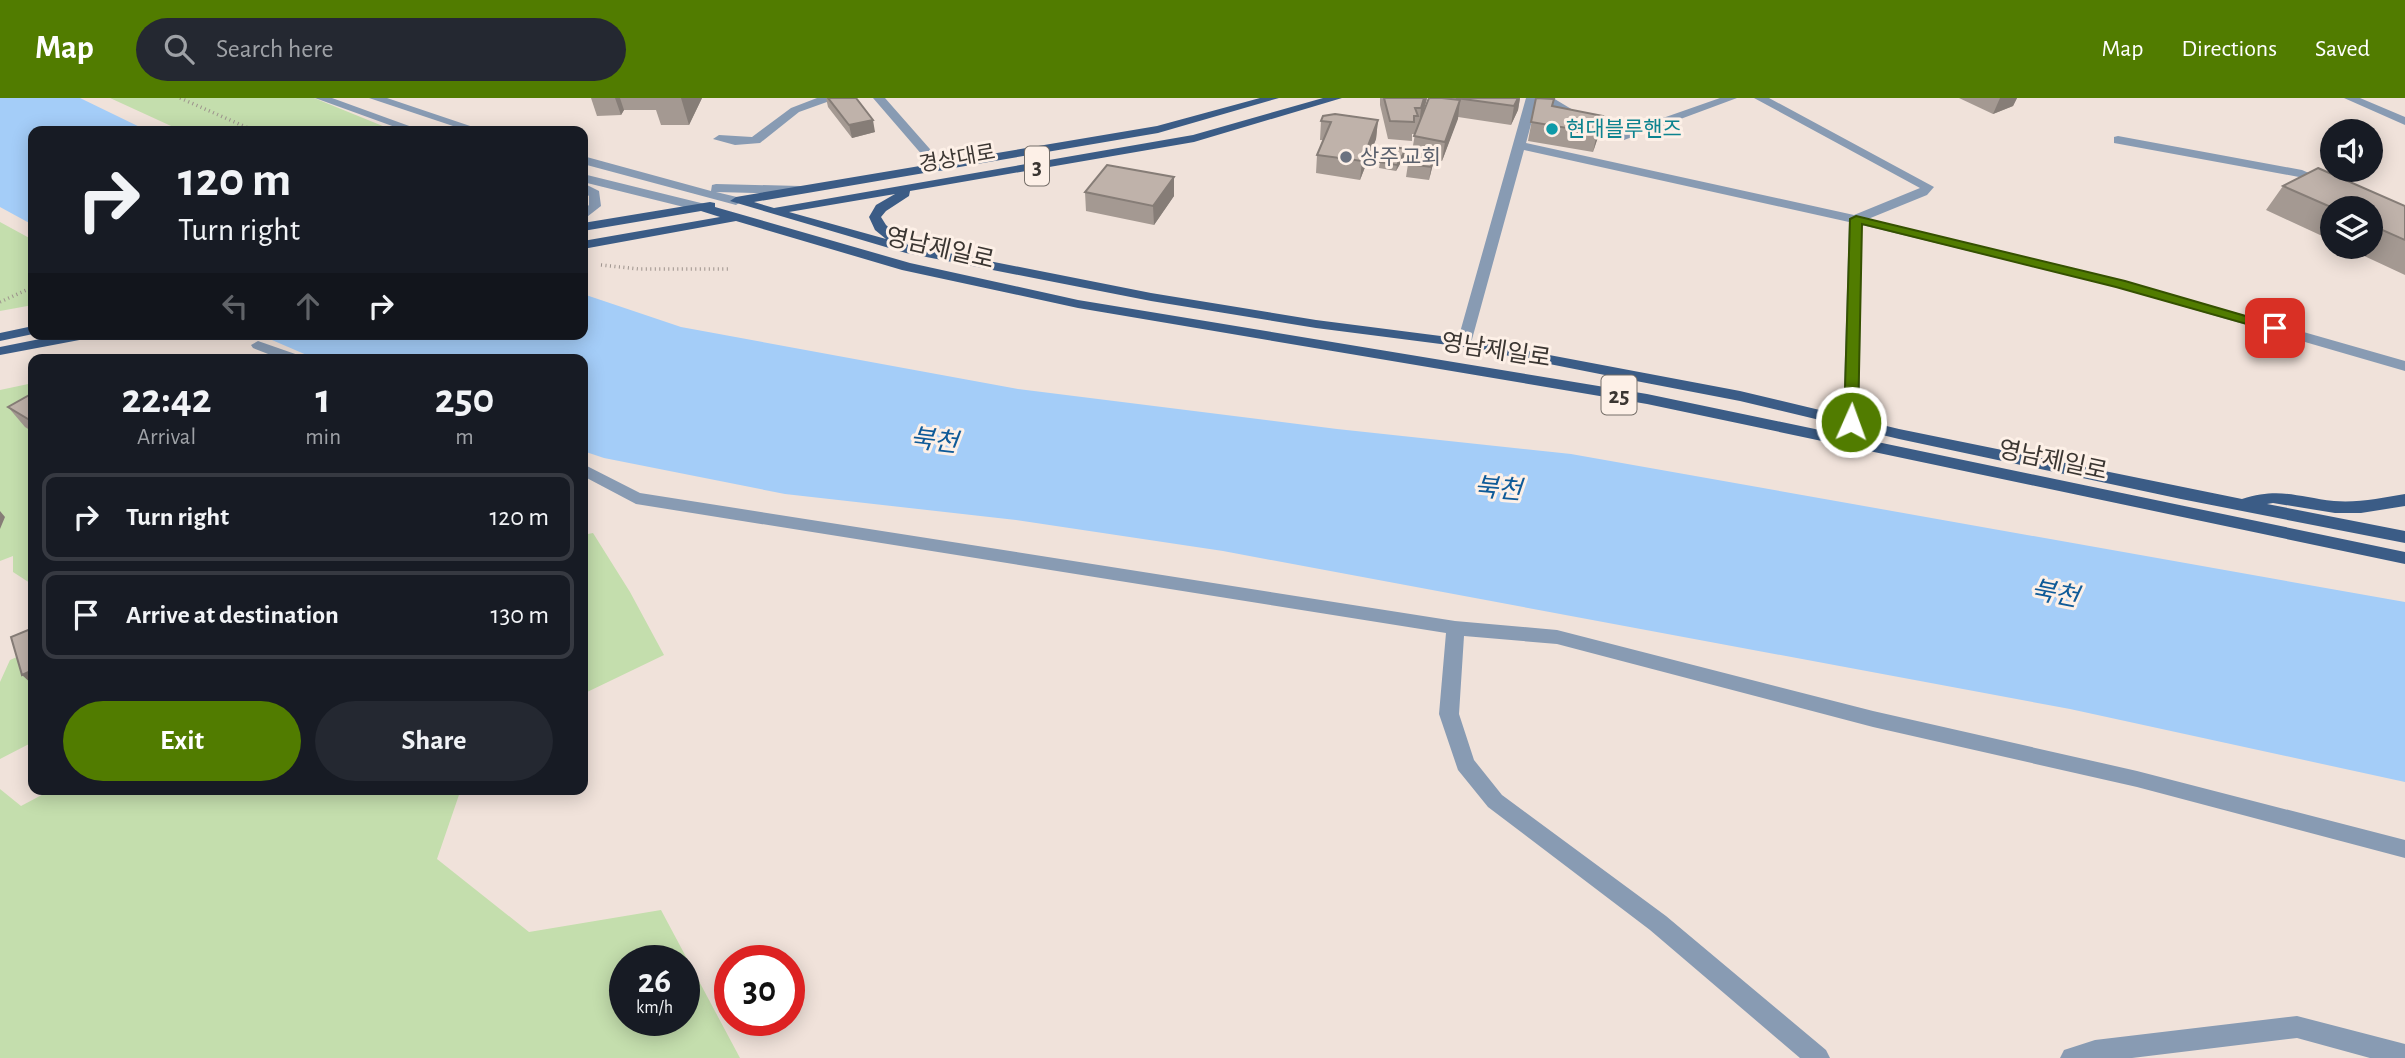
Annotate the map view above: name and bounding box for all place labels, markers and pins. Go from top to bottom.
place label: 현대블루핸즈 [1566,118,1682,140]
marker: 현대블루핸즈 [1544,121,1560,137]
place label: 상주 교회 [1360,146,1441,168]
marker: 상주 교회 [1338,149,1354,165]
pin [2245,298,2305,358]

